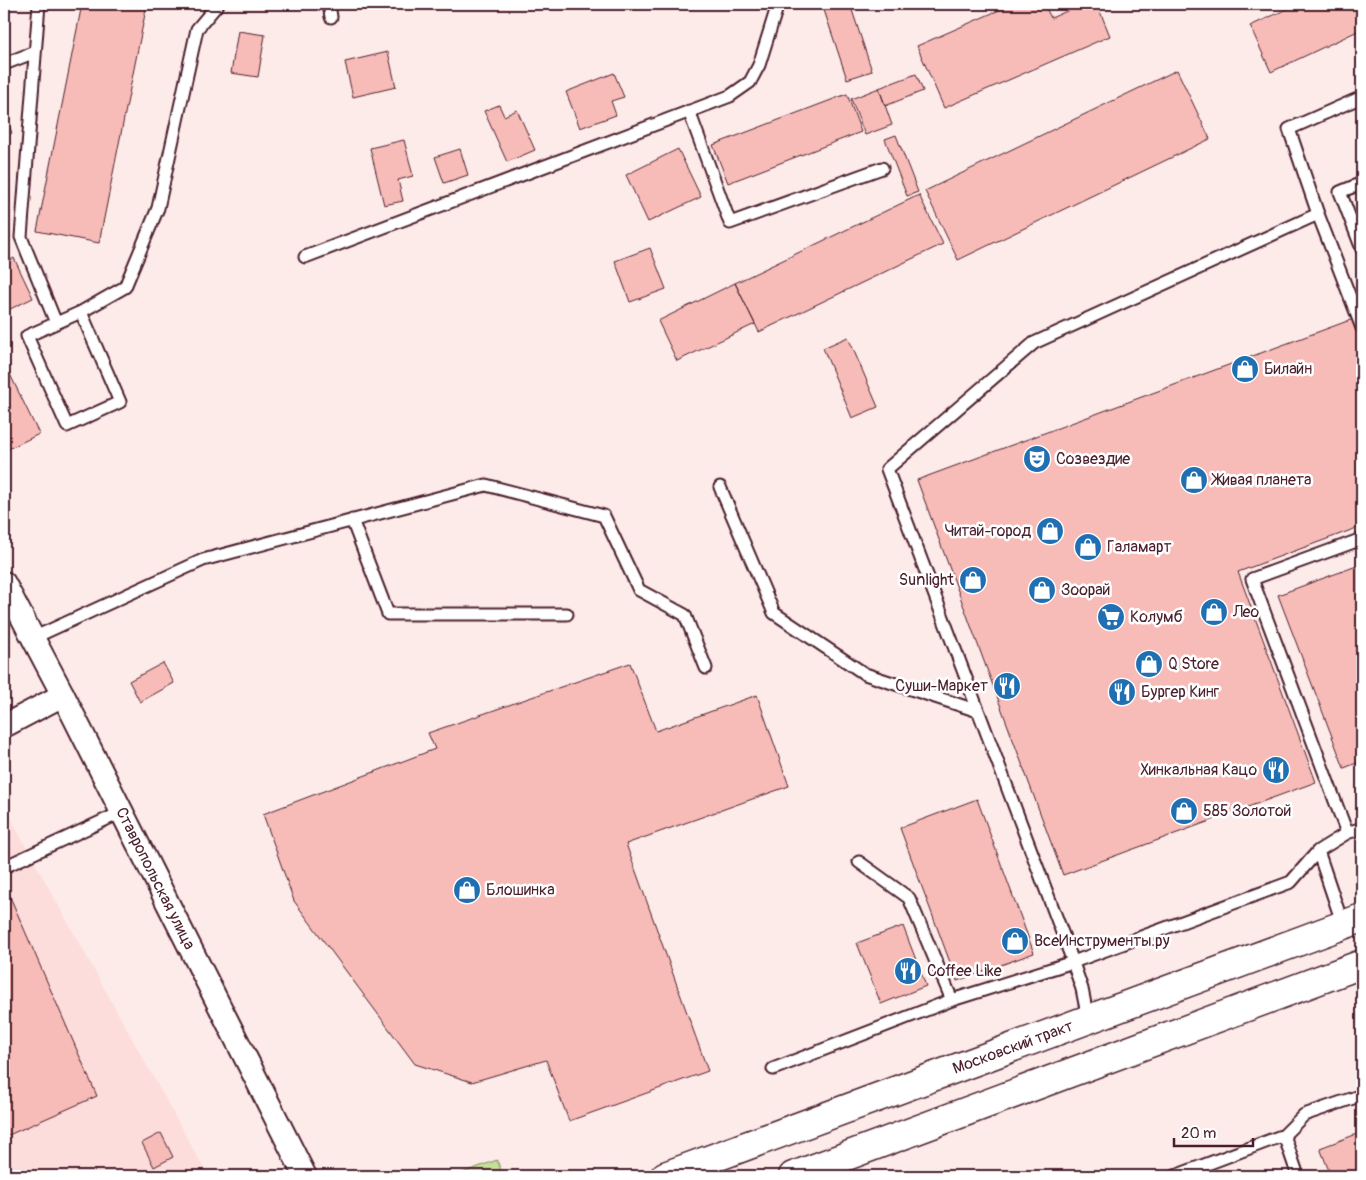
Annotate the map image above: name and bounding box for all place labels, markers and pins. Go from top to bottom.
shop icon: Билайн [1230,354,1260,384]
place label: Билайн [1264,359,1312,379]
theatre icon: Созвездие [1022,444,1052,474]
place label: Созвездие [1056,449,1130,469]
shop icon: Живая планета [1179,465,1209,495]
place label: Живая планета [1210,470,1311,490]
shop icon: Читай-город [1035,516,1065,546]
place label: Читай-город [945,521,1031,541]
shop icon: Галамарт [1073,532,1103,562]
place label: Галамарт [1107,537,1172,557]
shop icon: Sunlight [958,565,988,595]
place label: Sunlight [899,570,955,590]
shop icon: Зоорай [1027,575,1057,605]
place label: Зоорай [1061,580,1110,600]
shop icon: Лео [1199,597,1229,627]
supermarket icon: Колумб [1096,602,1126,632]
place label: Лео [1232,602,1259,622]
place label: Колумб [1130,607,1183,627]
shop icon: Q Store [1134,649,1164,679]
place label: Q Store [1168,654,1219,674]
restaurant icon: Суши-Маркет [992,671,1022,701]
place label: Суши-Маркет [895,676,988,696]
restaurant icon: Бургер Кинг [1107,677,1137,707]
place label: Бургер Кинг [1141,682,1220,702]
restaurant icon: Хинкальная Кацо [1261,755,1291,785]
place label: Хинкальная Кацо [1140,760,1257,780]
shop icon: 585 Золотой [1169,796,1199,826]
place label: 585 Золотой [1203,801,1291,821]
shop icon: Блошинка [452,875,482,905]
place label: Блошинка [486,880,555,900]
shop icon: ВсеИнструменты.ру [1000,926,1030,956]
place label: ВсеИнструменты.ру [1034,931,1170,951]
restaurant icon: Coffee Like [893,956,923,986]
place label: Coffee Like [927,961,1002,981]

